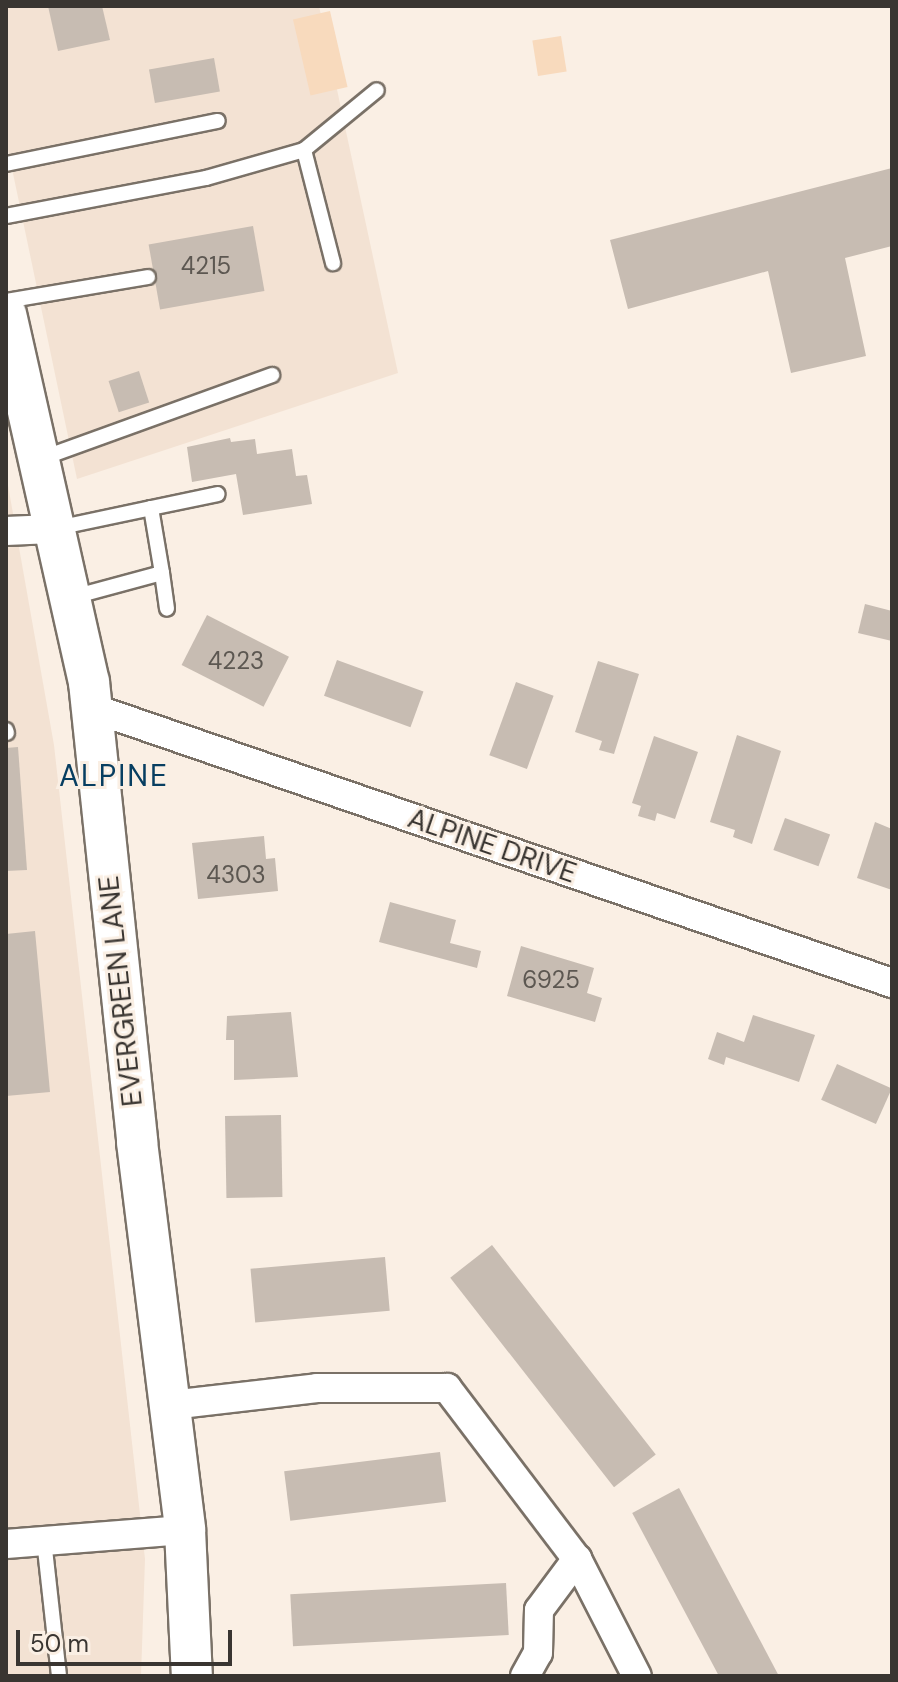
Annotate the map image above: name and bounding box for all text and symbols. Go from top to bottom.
house number: 4215 [181,252,231,280]
house number: 4223 [208,647,264,675]
district label: ALPINE [59,758,169,794]
street label: ALPINE DRIVE [403,802,581,890]
house number: 4303 [206,861,266,889]
street label: EVERGREEN LANE [92,874,150,1108]
house number: 6925 [522,966,580,994]
scale bar [20,1614,236,1664]
text: 50 m [30,1628,89,1659]

